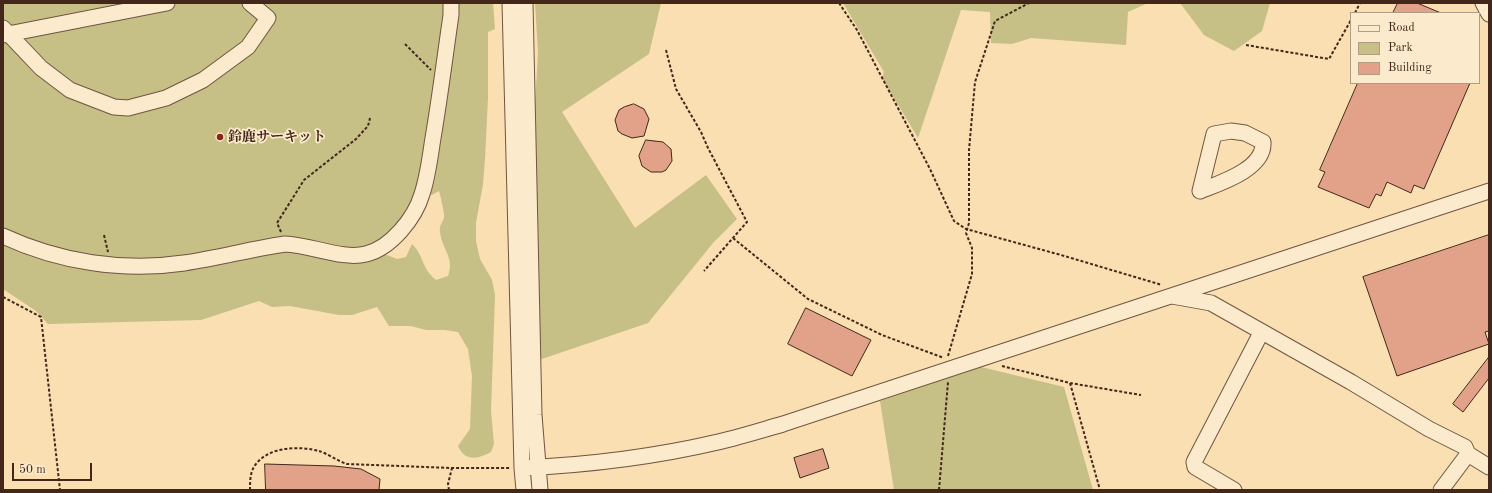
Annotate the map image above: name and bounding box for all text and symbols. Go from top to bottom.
legend [1350,12,1480,84]
text: Road [1388,22,1415,34]
text: Park [1388,42,1413,54]
text: Building [1388,62,1432,74]
place label: 鈴鹿サーキット [228,129,326,145]
marker: 鈴鹿サーキット [215,132,225,142]
scale bar [14,455,94,481]
text: 50 m [19,464,46,476]

